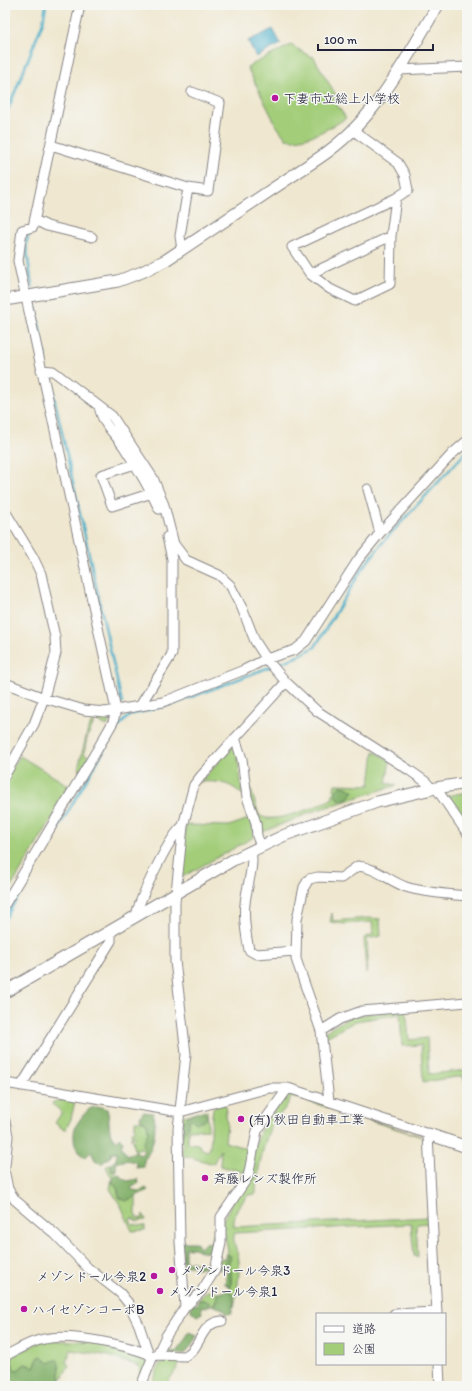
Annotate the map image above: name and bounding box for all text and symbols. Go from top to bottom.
scale bar [318,26,433,52]
text: 100 m [324,33,357,47]
place label: 下妻市立総上小学校 [283,91,400,106]
marker: 下妻市立総上小学校 [270,93,280,103]
place label: (有) 秋田自動車工業 [249,1112,364,1127]
marker: (有) 秋田自動車工業 [236,1114,246,1124]
place label: 斉藤レンズ製作所 [213,1171,317,1186]
marker: 斉藤レンズ製作所 [200,1173,210,1183]
place label: メゾンドール今泉3 [180,1263,290,1278]
marker: メゾンドール今泉3 [167,1265,177,1275]
place label: メゾンドール今泉2 [36,1269,146,1284]
marker: メゾンドール今泉2 [149,1271,159,1281]
place label: メゾンドール今泉1 [168,1284,277,1299]
marker: メゾンドール今泉1 [155,1286,165,1296]
place label: ハイセゾンコーポB [32,1302,144,1317]
marker: ハイセゾンコーポB [19,1304,29,1314]
legend [316,1313,446,1365]
text: 道路 [352,1322,376,1336]
text: 公園 [352,1342,376,1356]

